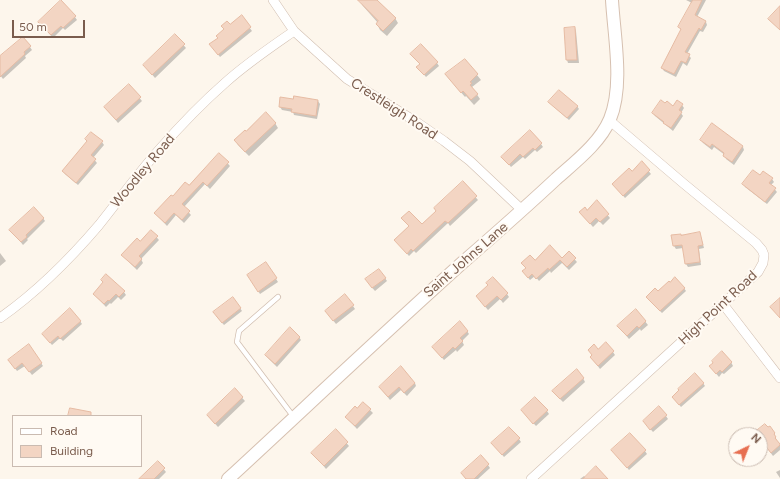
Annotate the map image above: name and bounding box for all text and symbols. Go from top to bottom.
scale bar [14,12,87,38]
text: 50 m [19,20,47,34]
street label: Crestleigh Road [348,75,440,143]
street label: Woodley Road [107,131,179,211]
street label: Saint Johns Lane [420,219,512,301]
street label: High Point Road [675,267,761,349]
legend [12,415,142,467]
text: Road [50,424,78,438]
north arrow [728,427,768,467]
text: N [748,431,763,446]
text: Building [50,444,93,458]

